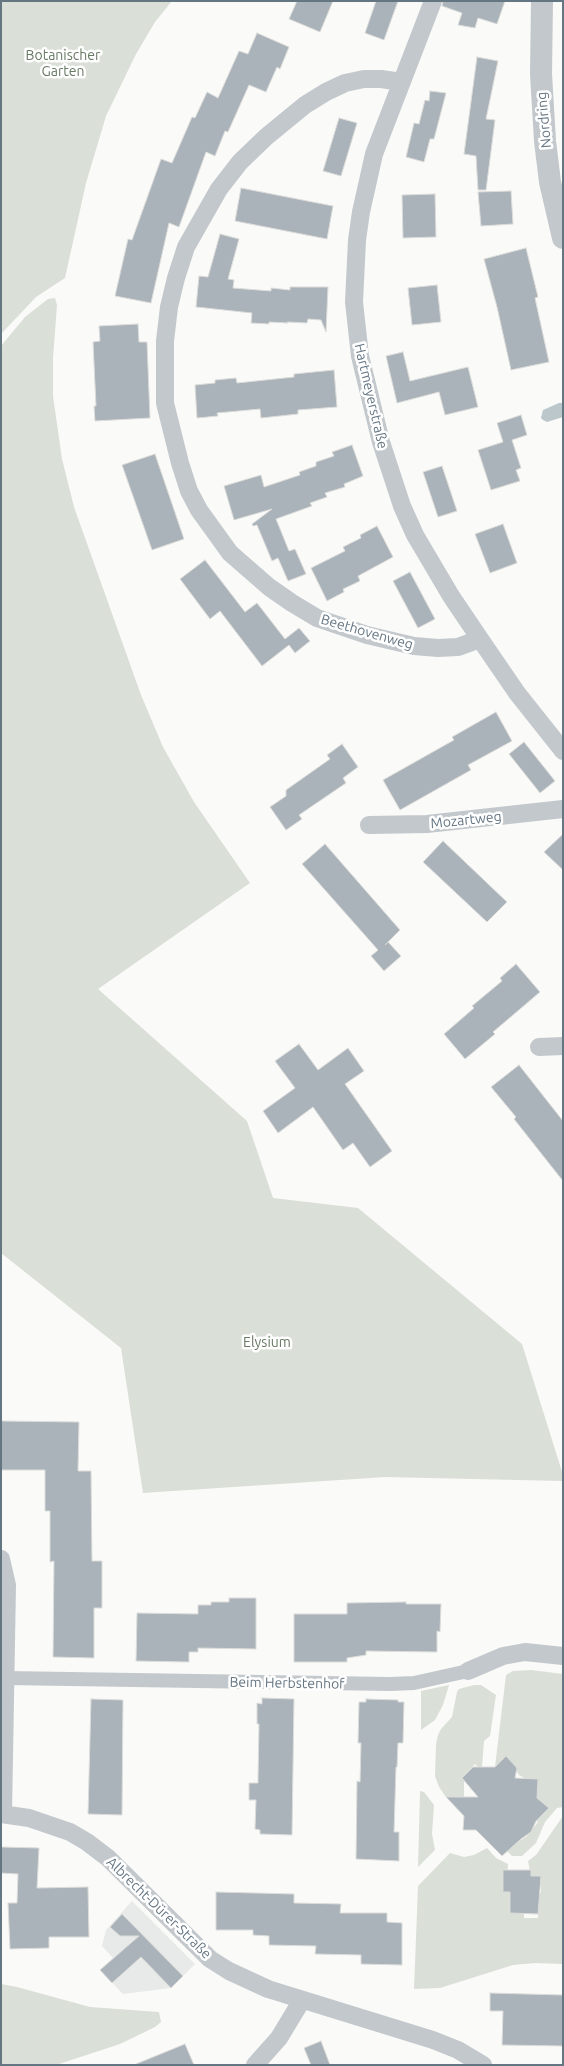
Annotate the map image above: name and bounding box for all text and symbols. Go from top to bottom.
park label: Botanischer Garten [26,47,100,80]
street label: Nordring [533,91,555,149]
street label: Hartmeyerstraße [351,342,391,450]
street label: Beethovenweg [319,611,415,653]
street label: Mozartweg [430,808,502,832]
park label: Elysium [243,1334,291,1350]
street label: Beim Herbstenhof [229,1674,345,1692]
street label: Albrecht-Dürer-Straße [103,1854,215,1962]

